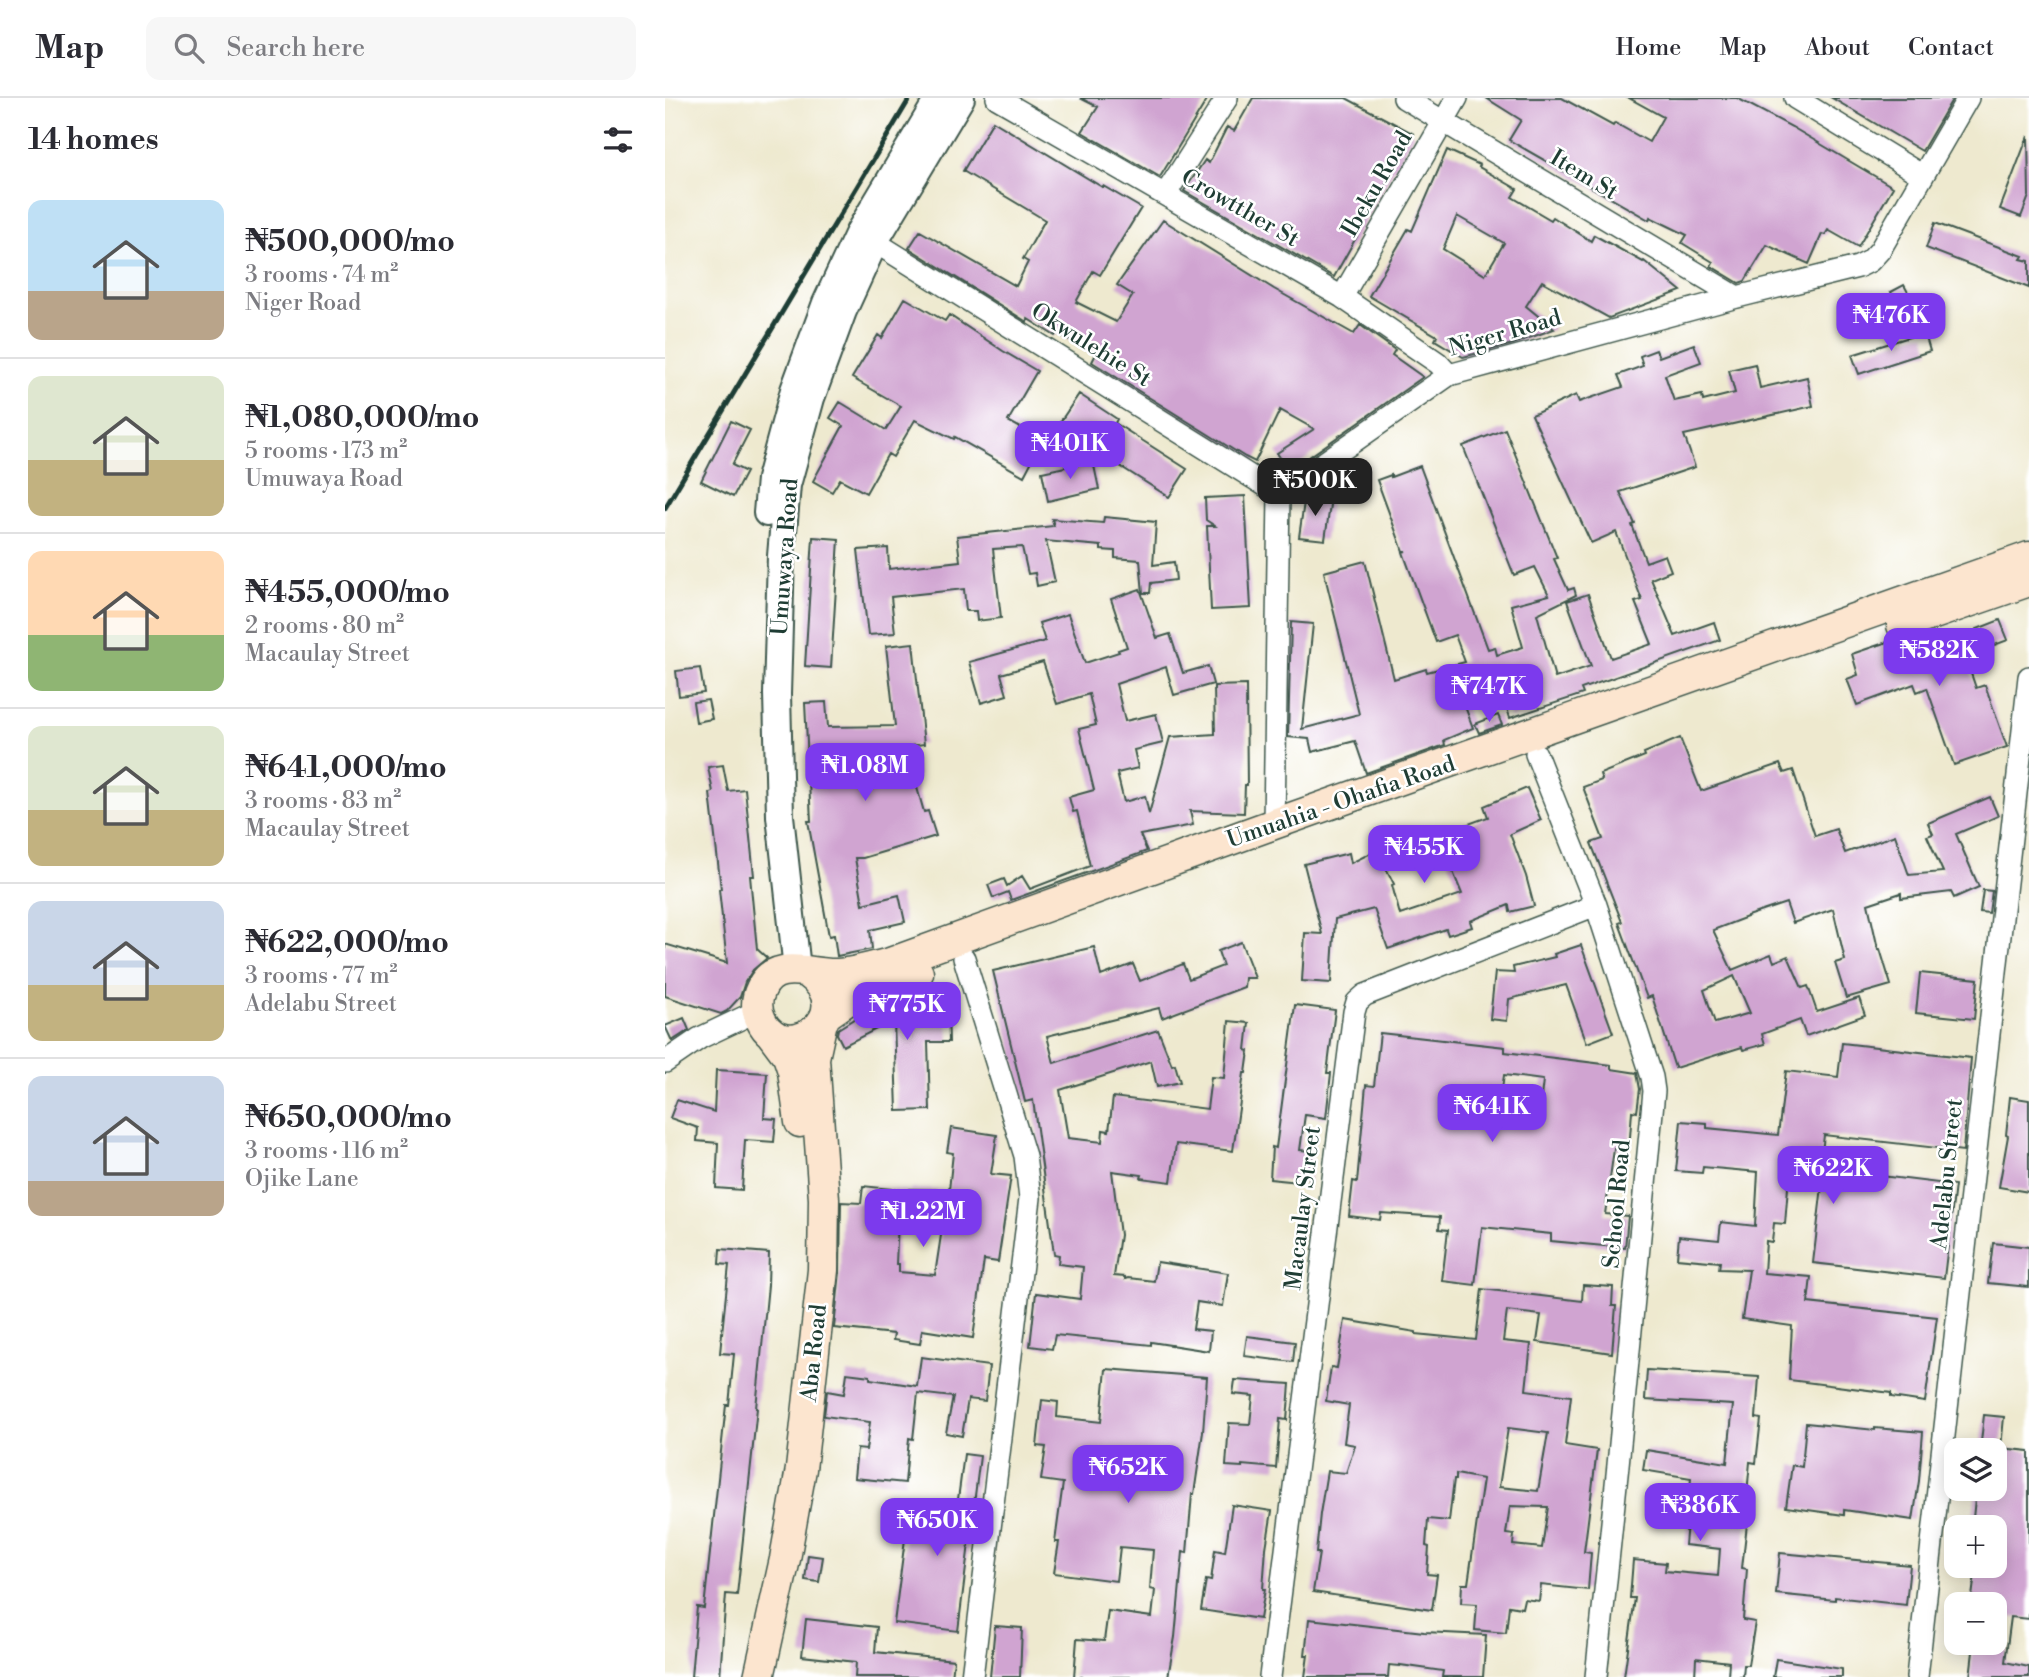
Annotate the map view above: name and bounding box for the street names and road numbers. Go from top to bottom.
street label: Ibeku Road [1336,126,1418,242]
street label: Item St [1545,144,1623,206]
street label: Crowtther St [1176,163,1304,253]
street label: Okwulehie St [1026,297,1156,393]
street label: Niger Road [1445,304,1565,362]
street label: Umuwaya Road [766,477,804,637]
street label: Umuahia - Ohafia Road [1223,750,1459,854]
street label: Adelabu Street [1925,1097,1969,1252]
street label: Macaulay Street [1279,1124,1327,1292]
street label: School Road [1597,1138,1637,1270]
street label: Aba Road [795,1303,833,1404]

